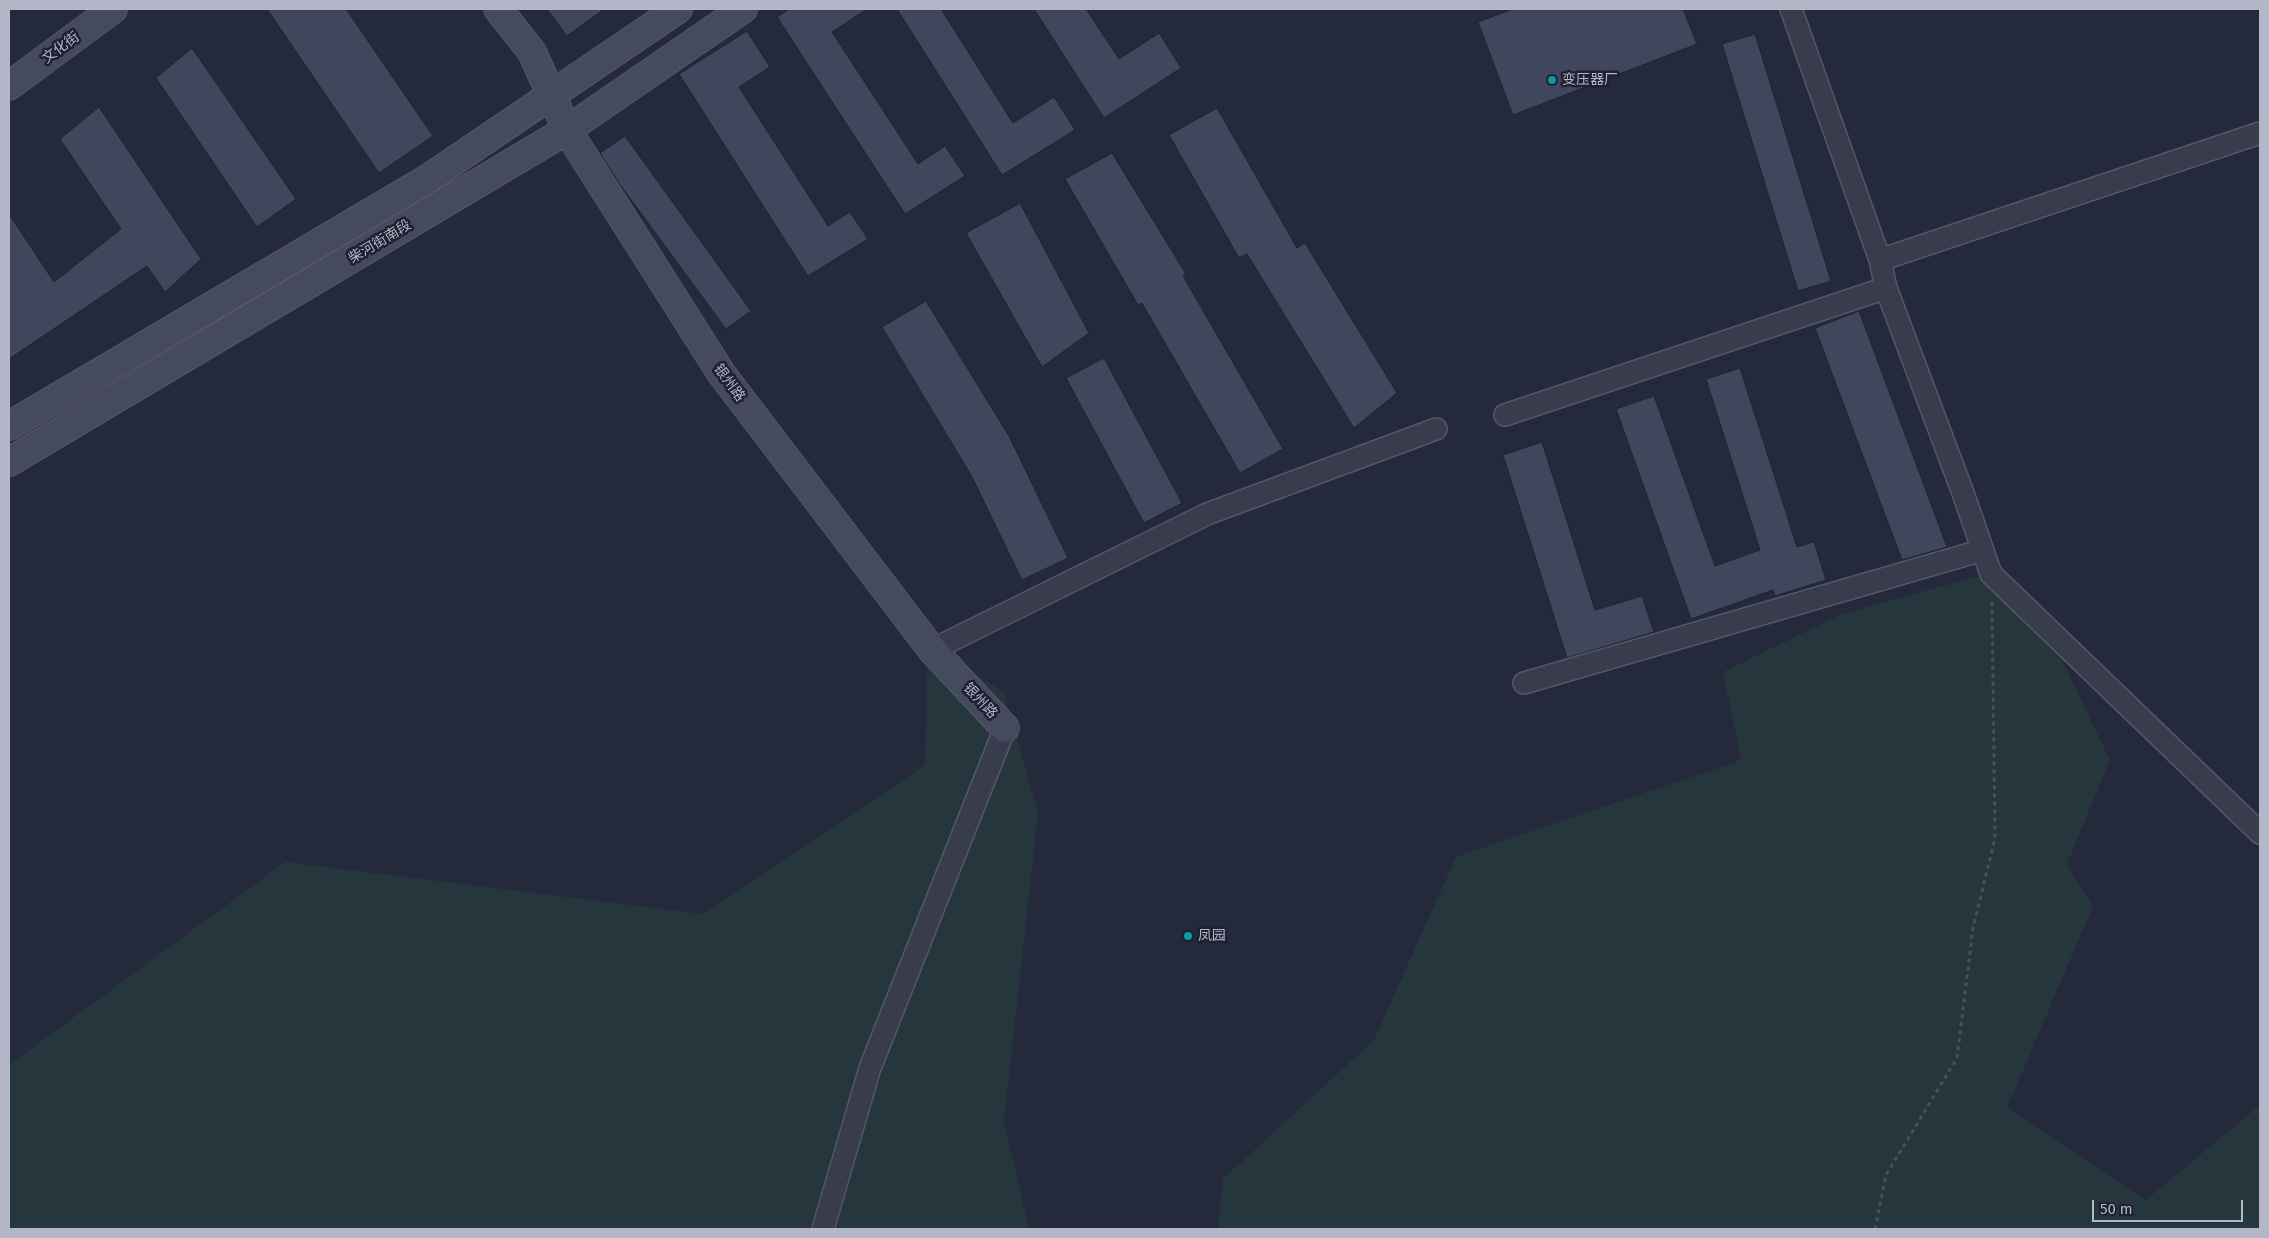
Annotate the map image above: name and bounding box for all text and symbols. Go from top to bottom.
street label: 文化街 [39,29,83,67]
place label: 变压器厂 [1562,72,1618,88]
marker: 变压器厂 [1546,74,1558,86]
street label: 柴河街南段 [346,217,414,267]
street label: 银州路 [710,361,748,405]
street label: 银州路 [960,680,1000,722]
place label: 凤园 [1198,928,1226,944]
marker: 凤园 [1182,930,1194,942]
scale bar [2094,1190,2245,1222]
text: 50 m [2100,1200,2133,1218]

